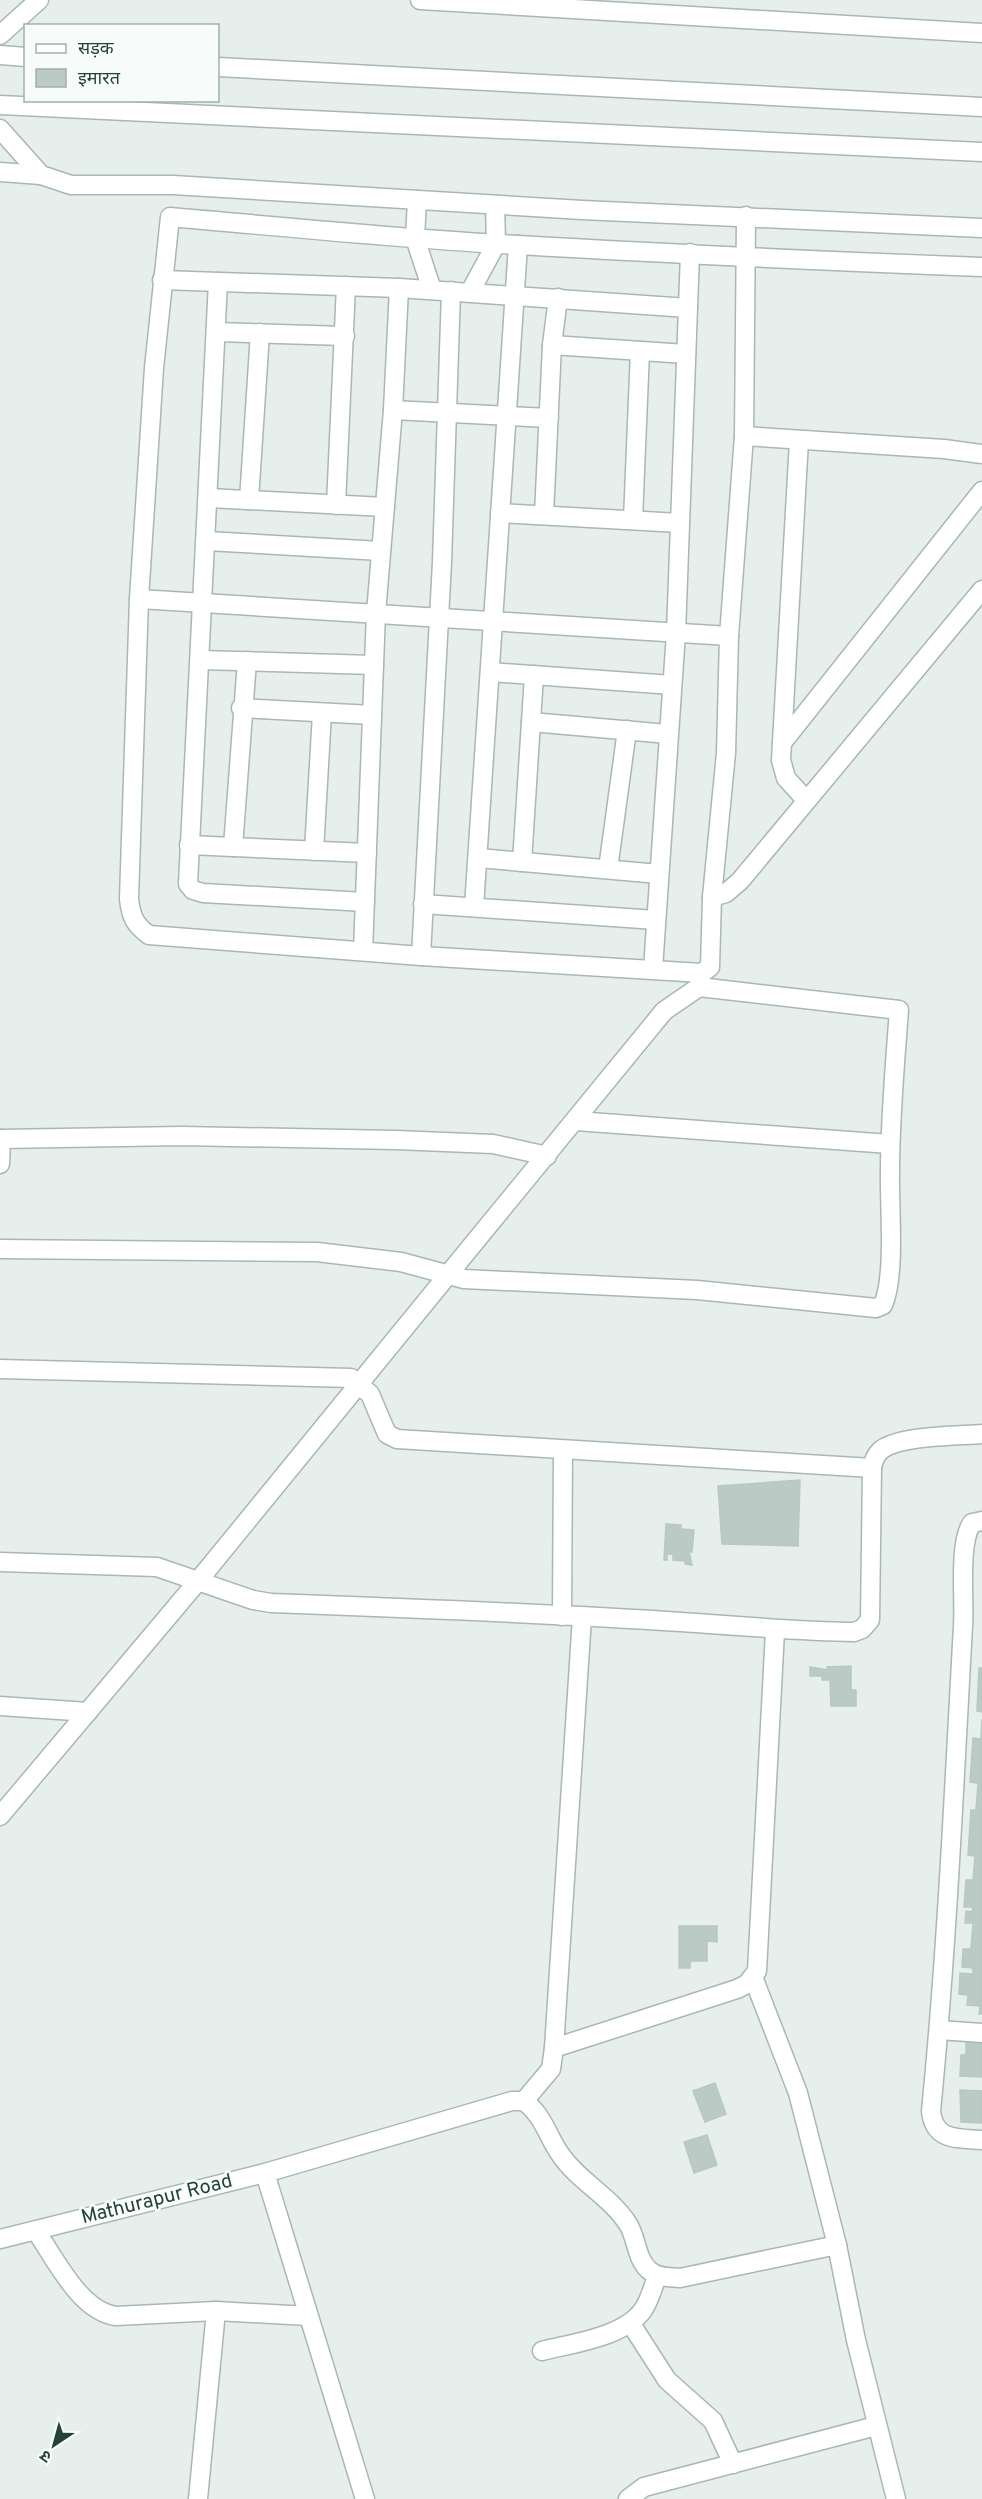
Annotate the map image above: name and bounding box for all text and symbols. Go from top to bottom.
legend [24,24,219,102]
text: सड़क [78,38,115,61]
text: इमारत [78,68,121,91]
street label: Mathurapur Road [79,2169,235,2231]
north arrow [24,2415,84,2475]
text: उ [36,2444,56,2466]

